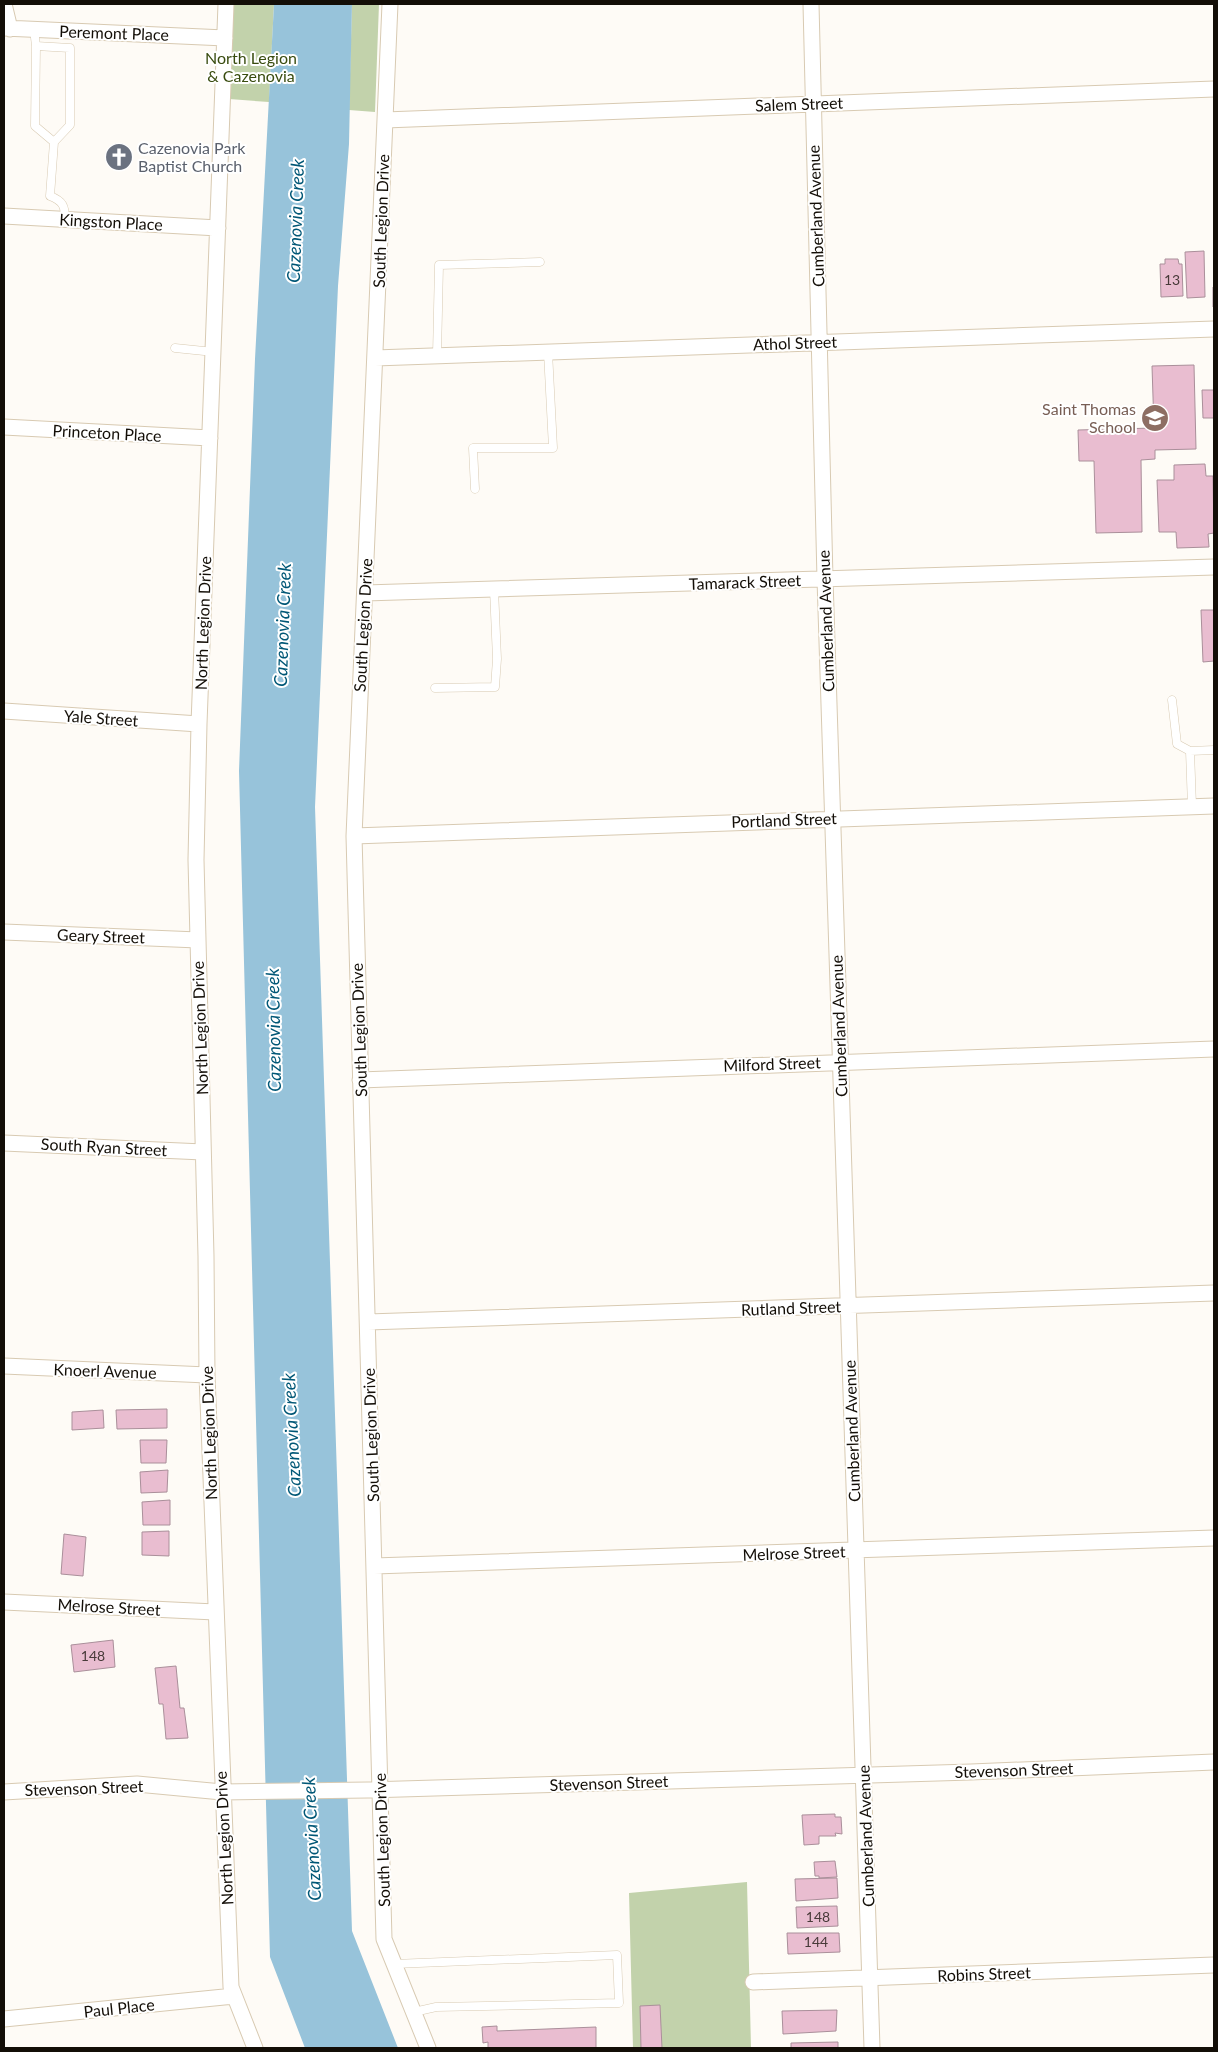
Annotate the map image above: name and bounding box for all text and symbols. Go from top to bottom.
street label: Peremont Place [59,21,169,44]
park label: North Legion & Cazenovia [205,48,297,85]
street label: Salem Street [755,92,844,115]
place label: Cazenovia Park Baptist Church [138,138,246,175]
church icon: Cazenovia Park Baptist Church [104,142,134,172]
street label: Cumberland Avenue [804,145,827,287]
street label: South Legion Drive [369,154,392,288]
water label: Cazenovia Creek [282,158,308,283]
street label: Kingston Place [59,209,163,234]
house number: 13 [1164,271,1180,288]
street label: Athol Street [753,332,838,353]
place label: Saint Thomas School [1042,399,1136,436]
school or university icon: Saint Thomas School [1140,403,1170,433]
street label: Princeton Place [52,420,162,445]
street label: Cumberland Avenue [814,550,837,692]
street label: North Legion Drive [191,556,214,690]
street label: South Legion Drive [350,558,375,692]
water label: Cazenovia Creek [269,562,295,687]
street label: Tamarack Street [689,570,802,593]
street label: Yale Street [63,705,139,730]
street label: Portland Street [731,808,837,831]
street label: Geary Street [57,924,146,947]
street label: Cumberland Avenue [827,955,850,1097]
street label: North Legion Drive [188,961,211,1095]
street label: South Legion Drive [347,963,370,1097]
water label: Cazenovia Creek [261,967,285,1092]
street label: Milford Street [723,1052,821,1075]
street label: South Ryan Street [40,1134,168,1159]
street label: Rutland Street [741,1296,842,1319]
street label: Knoerl Avenue [53,1359,157,1382]
street label: Cumberland Avenue [840,1360,863,1502]
street label: North Legion Drive [197,1366,220,1500]
street label: South Legion Drive [359,1368,382,1502]
water label: Cazenovia Creek [277,1372,305,1497]
street label: Melrose Street [742,1541,846,1564]
street label: Melrose Street [57,1594,161,1619]
house number: 148 [81,1647,105,1664]
street label: Stevenson Street [954,1758,1074,1781]
street label: Cumberland Avenue [854,1765,877,1907]
street label: North Legion Drive [211,1771,236,1905]
street label: Stevenson Street [549,1771,669,1794]
street label: South Legion Drive [370,1773,393,1907]
street label: Stevenson Street [24,1776,144,1799]
water label: Cazenovia Creek [297,1776,325,1901]
house number: 148 [806,1908,830,1925]
house number: 144 [804,1933,828,1950]
street label: Robins Street [937,1962,1031,1985]
street label: Paul Place [82,1994,155,2021]

